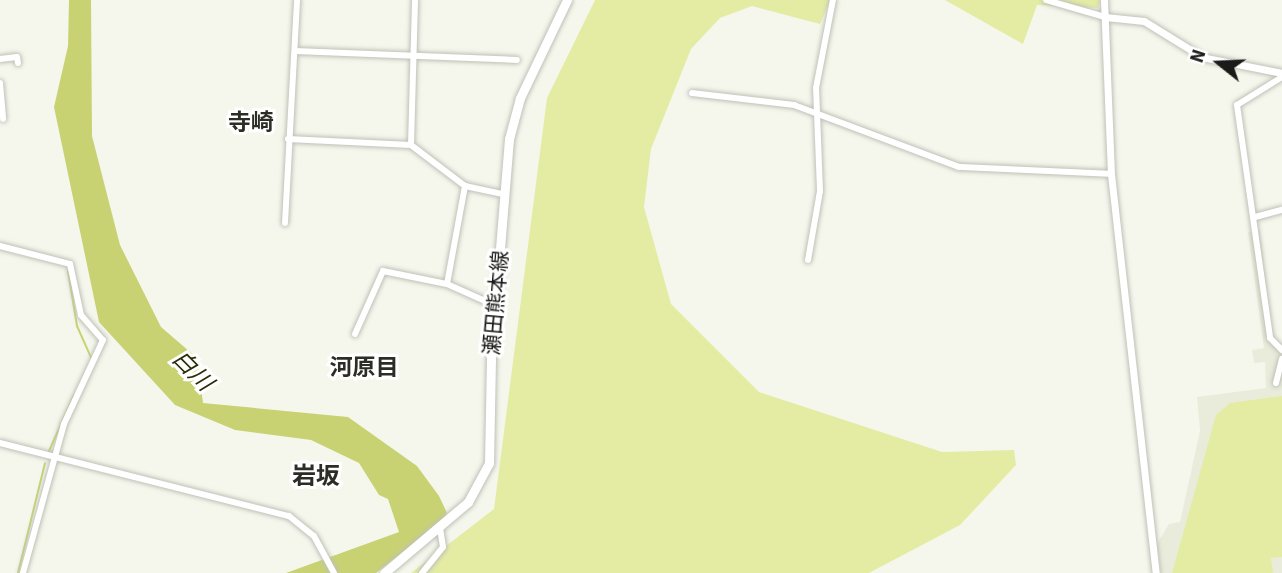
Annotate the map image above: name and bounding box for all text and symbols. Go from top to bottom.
north arrow [1184,28,1254,98]
text: N [1184,46,1213,67]
district label: 寺崎 [228,109,274,137]
street label: 瀬田熊本線 [479,250,513,356]
water label: 白川 [166,345,218,397]
district label: 河原目 [330,354,398,382]
district label: 岩坂 [292,463,340,491]

